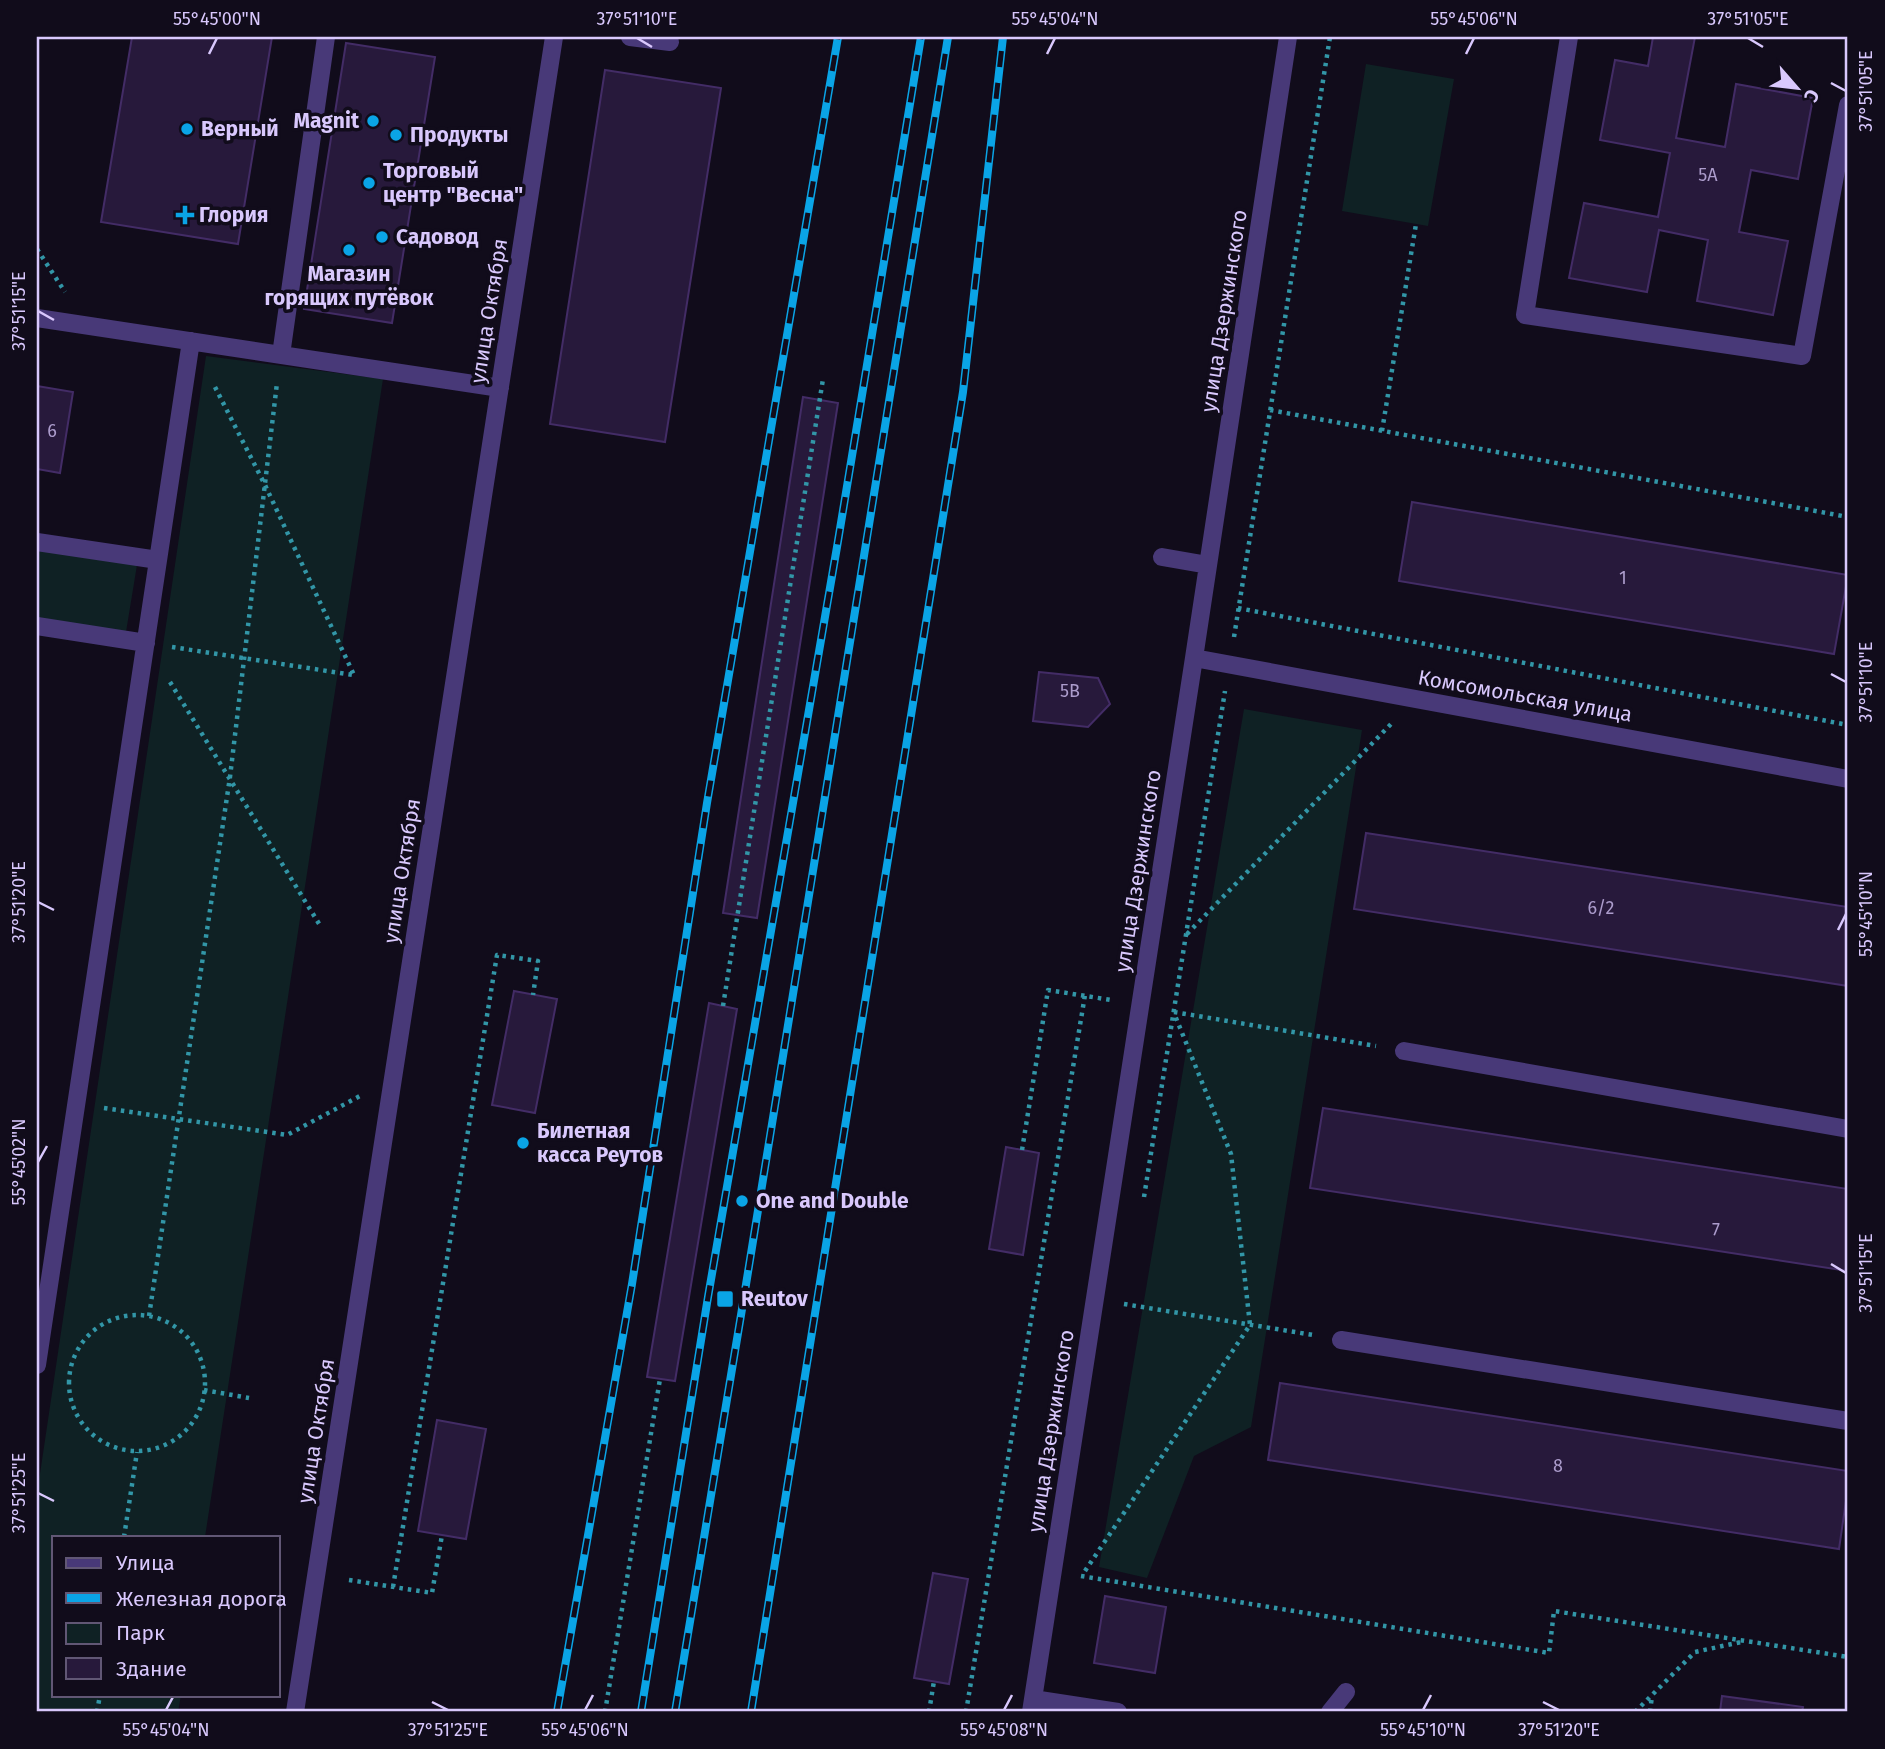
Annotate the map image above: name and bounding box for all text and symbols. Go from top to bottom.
text: 55°45'00"N [173,8,261,30]
text: 37°51'10"E [597,8,677,30]
text: 55°45'04"N [1011,8,1099,30]
text: 55°45'06"N [1430,8,1518,30]
text: 37°51'05"E [1707,8,1789,30]
text: 37°51'05"E [1855,50,1877,132]
north arrow [1762,52,1832,122]
text: С [1799,86,1824,106]
place label: Magnit [293,108,360,134]
marker: Magnit [365,113,381,129]
place label: Верный [201,116,279,142]
marker: Верный [179,121,195,137]
place label: Продукты [410,122,508,148]
marker: Продукты [388,127,404,143]
place label: Торговый центр "Весна" [383,158,523,208]
house number: 5А [1698,164,1718,186]
marker: Торговый центр "Весна" [361,175,377,191]
place label: Глория [199,202,269,228]
marker: Глория [177,207,193,223]
street label: улица Дзержинского [1195,208,1253,414]
place label: Садовод [396,224,479,250]
marker: Садовод [374,229,390,245]
street label: улица Октября [465,237,513,385]
marker: Магазин горящих путёвок [341,242,357,258]
place label: Магазин горящих путёвок [264,261,434,311]
text: 37°51'15"E [8,271,30,351]
house number: 6 [47,420,57,442]
house number: 1 [1619,567,1627,589]
text: 37°51'10"E [1855,642,1877,722]
street label: Комсомольская улица [1416,664,1634,728]
house number: 5В [1060,680,1080,702]
street label: улица Дзержинского [1109,768,1167,974]
street label: улица Октября [378,797,426,945]
text: 37°51'20"E [8,861,30,943]
text: 55°45'10"N [1855,871,1877,957]
house number: 6/2 [1588,897,1614,919]
text: 55°45'02"N [8,1118,30,1206]
place label: Билетная касса Реутов [537,1118,663,1168]
marker: Билетная касса Реутов [515,1135,531,1151]
place label: One and Double [756,1188,909,1214]
marker: One and Double [734,1193,750,1209]
house number: 7 [1712,1219,1720,1241]
text: 37°51'15"E [1855,1233,1877,1313]
place label: Reutov [741,1286,808,1312]
marker: Reutov [715,1289,735,1309]
street label: улица Дзержинского [1022,1328,1080,1534]
street label: улица Октября [292,1357,340,1505]
text: 37°51'25"E [8,1453,30,1533]
house number: 8 [1553,1455,1563,1477]
legend [52,1536,280,1696]
text: Улица [116,1550,175,1576]
text: Железная дорога [116,1586,287,1612]
text: Парк [116,1620,165,1646]
text: Здание [116,1656,187,1682]
text: 55°45'04"N [122,1719,210,1741]
text: 37°51'25"E [408,1719,488,1741]
text: 55°45'06"N [541,1719,629,1741]
text: 55°45'08"N [960,1719,1048,1741]
text: 55°45'10"N [1380,1719,1466,1741]
text: 37°51'20"E [1518,1719,1600,1741]

